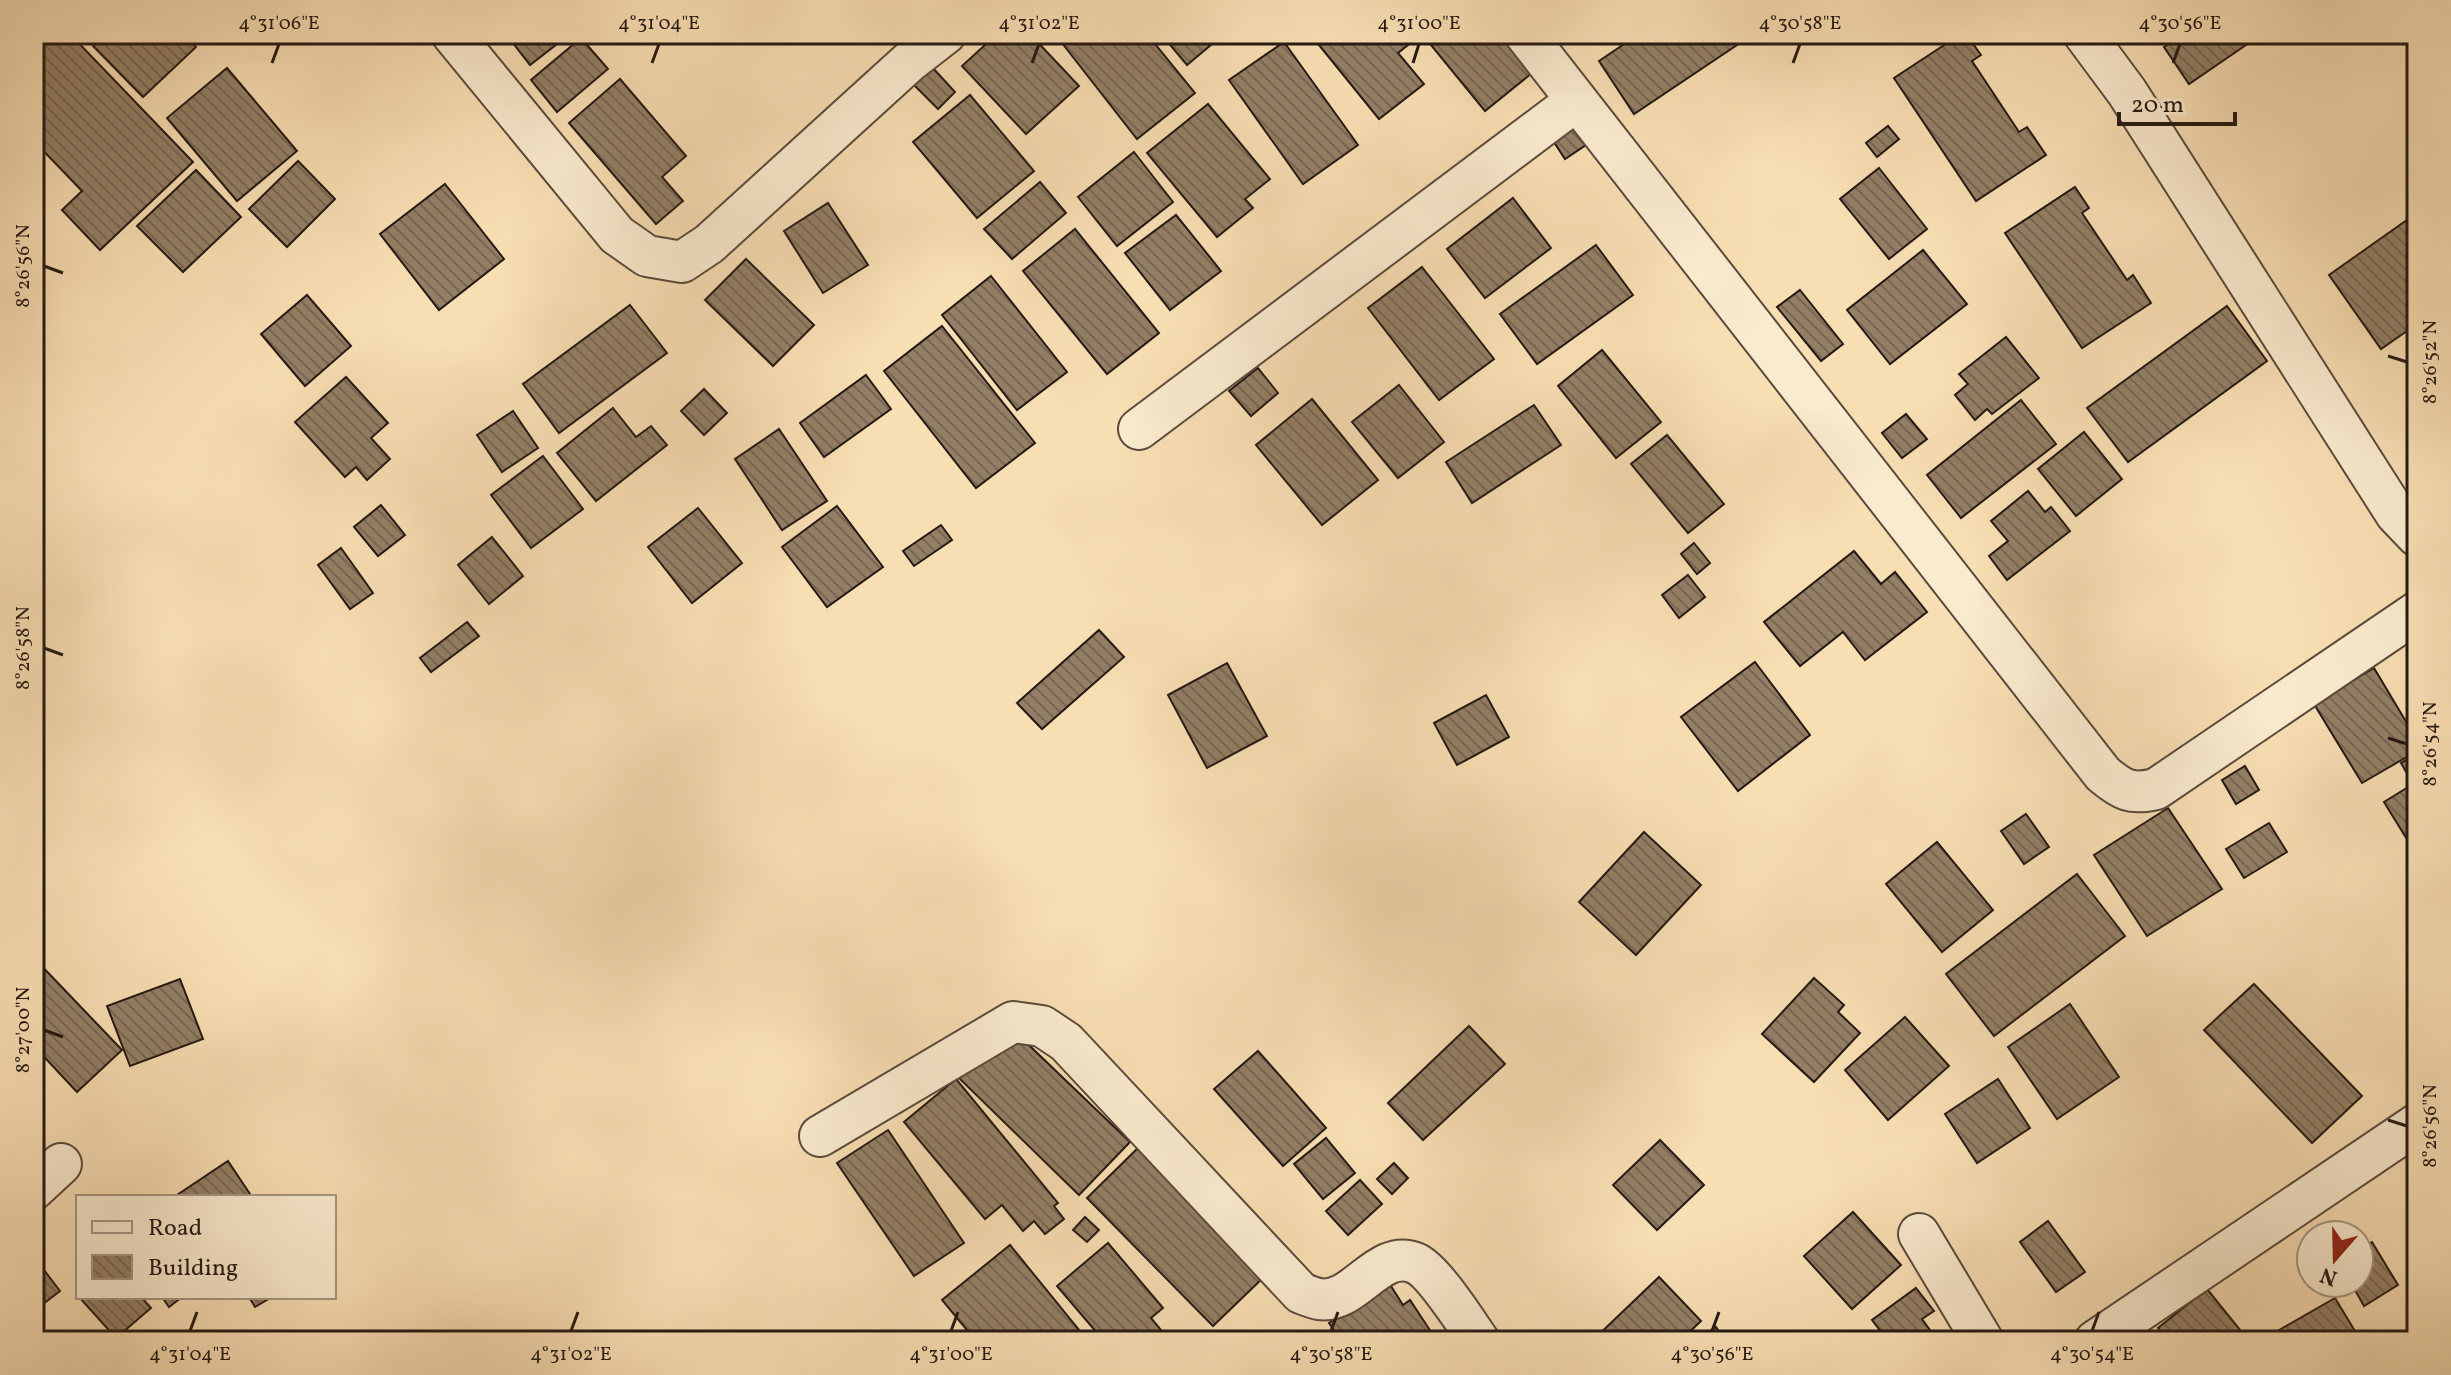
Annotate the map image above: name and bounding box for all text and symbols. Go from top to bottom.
text: 4°31'06"E [238,10,320,38]
text: 4°31'04"E [618,10,700,38]
text: 4°31'02"E [998,10,1080,38]
text: 4°31'00"E [1377,10,1461,38]
text: 4°30'58"E [1759,10,1841,38]
text: 4°30'56"E [2139,10,2221,38]
scale bar [2119,76,2235,126]
text: 20 m [2131,89,2184,123]
text: 8°26'56"N [10,224,38,308]
text: 8°26'52"N [2417,320,2445,404]
text: 8°26'58"N [10,606,38,690]
text: 8°26'54"N [2417,701,2445,786]
text: 8°27'00"N [10,987,38,1073]
text: 8°26'56"N [2417,1084,2445,1168]
legend [76,1195,336,1299]
text: Road [148,1212,202,1246]
north arrow [2295,1219,2375,1299]
text: Building [148,1252,238,1286]
text: N [2316,1258,2342,1293]
text: 4°31'04"E [149,1341,231,1369]
text: 4°31'02"E [530,1341,612,1369]
text: 4°31'00"E [909,1341,993,1369]
text: 4°30'58"E [1290,1341,1372,1369]
text: 4°30'56"E [1671,1341,1753,1369]
text: 4°30'54"E [2050,1341,2134,1369]

